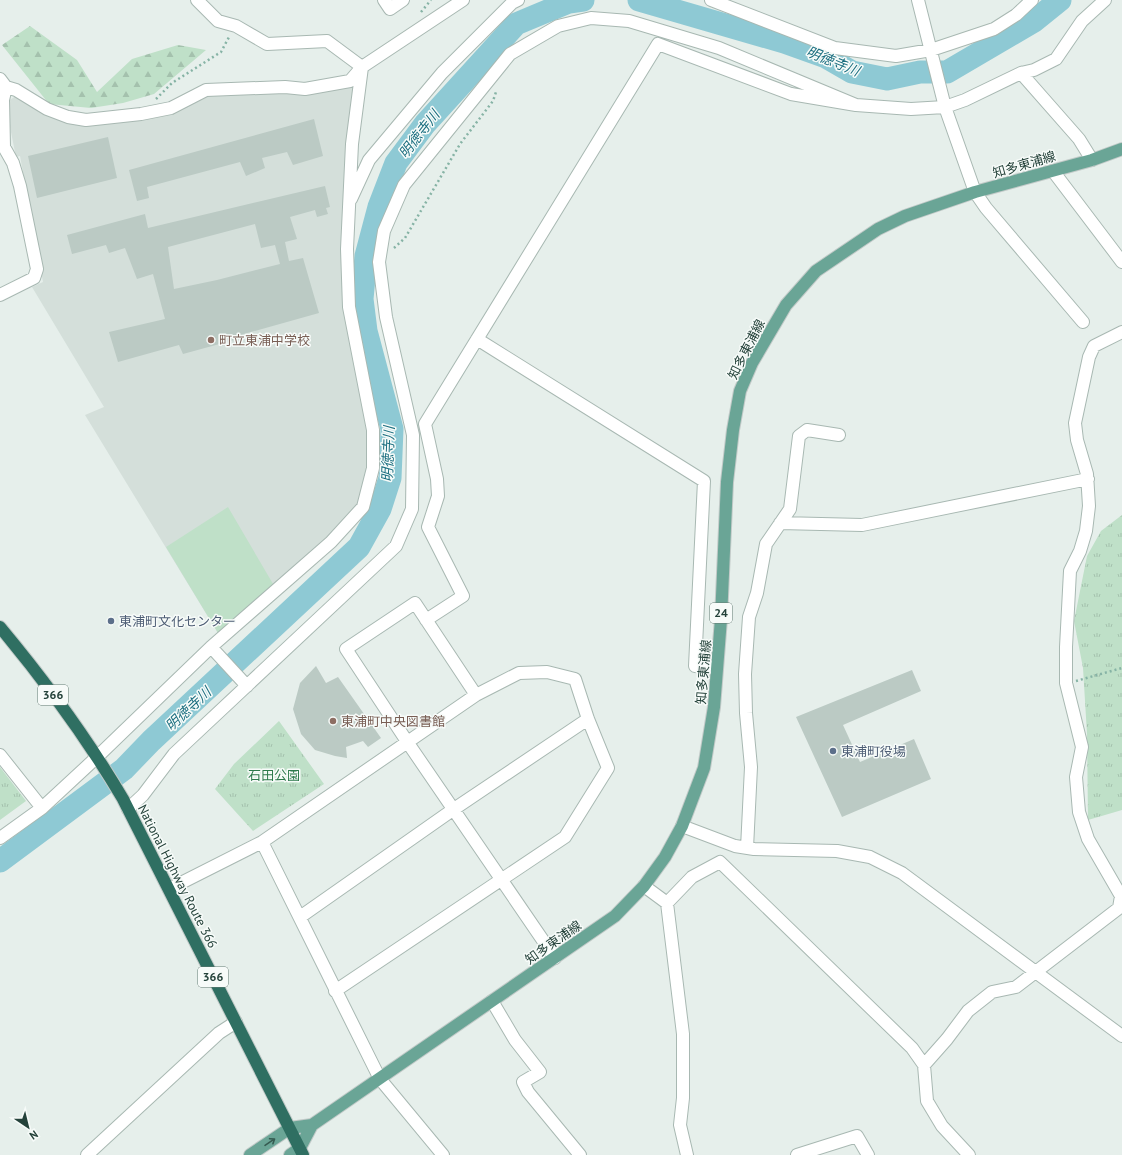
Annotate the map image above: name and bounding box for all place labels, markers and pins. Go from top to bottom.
place label: 町立東浦中学校 [219,332,310,349]
marker: 町立東浦中学校 [206,335,216,345]
place label: 東浦町文化センター [119,613,236,630]
marker: 東浦町文化センター [106,616,116,626]
place label: 東浦町中央図書館 [341,713,445,730]
marker: 東浦町中央図書館 [328,716,338,726]
place label: 東浦町役場 [841,743,906,760]
marker: 東浦町役場 [828,746,838,756]

